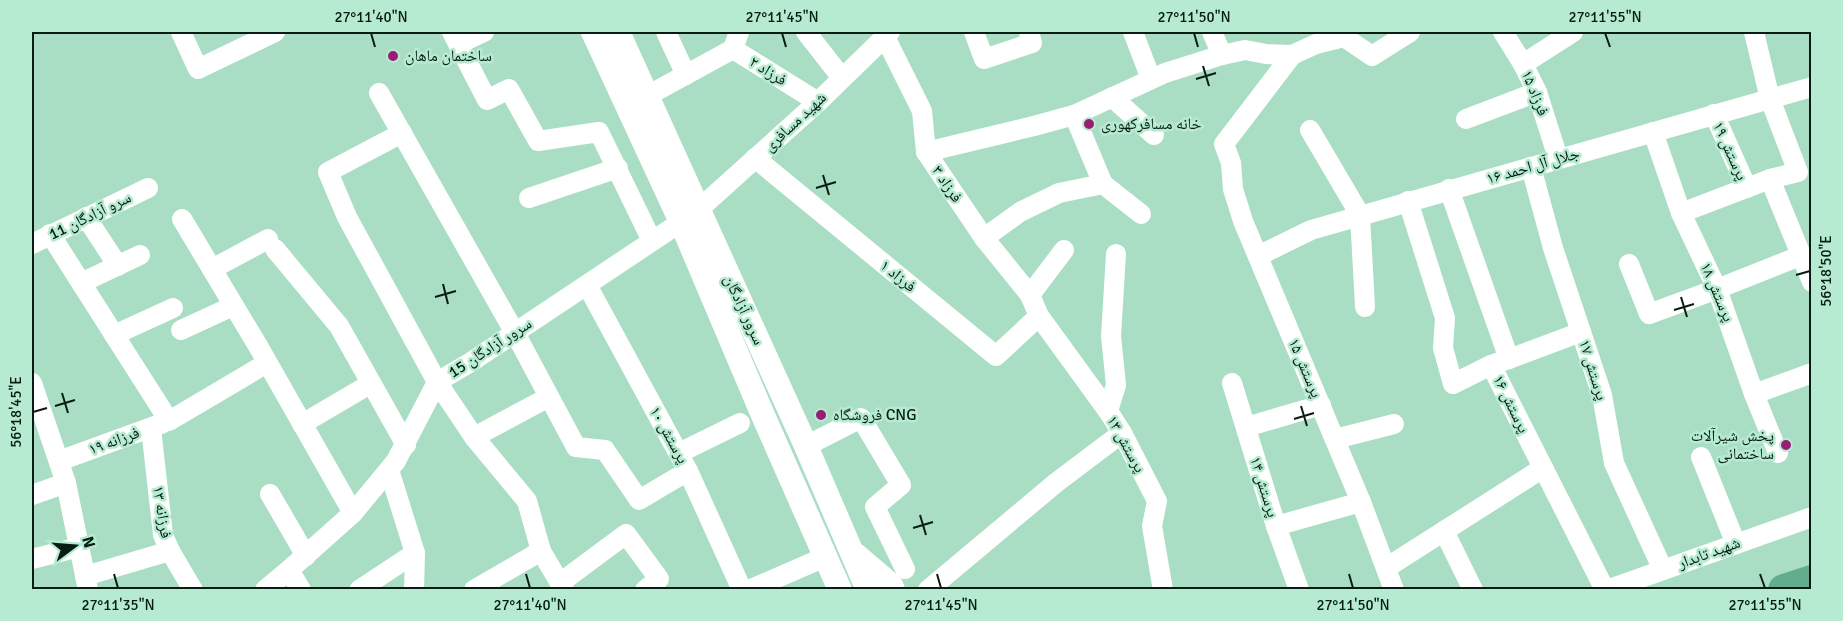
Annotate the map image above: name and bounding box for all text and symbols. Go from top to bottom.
text: 27°11'40"N [334,8,408,26]
text: 27°11'45"N [745,8,819,26]
text: 27°11'50"N [1157,8,1231,26]
text: 27°11'55"N [1568,8,1642,26]
place label: ساختمان ماهان [405,46,492,66]
marker: ساختمان ماهان [386,49,400,63]
street label: فرزاد ۲ [746,52,790,90]
street label: فرزاد ۱۵ [1517,67,1553,119]
street label: شهید مسافری [759,88,831,156]
place label: خانه مسافرکهوری [1101,114,1202,134]
marker: خانه مسافرکهوری [1082,117,1096,131]
street label: پرستش ۱۹ [1708,118,1752,184]
street label: جلال آل احمد ۱۶ [1484,143,1582,189]
street label: فرزاد ۳ [927,162,967,206]
street label: سرو آزادگان 11 [45,187,135,245]
text: 56°18'50"E [1817,235,1835,307]
street label: فرزاد ۱ [876,255,920,297]
street label: پرستش ۱۸ [1696,259,1739,325]
street label: سرور آزادگان [719,272,769,348]
street label: سرور آزادگان 15 [445,314,535,382]
street label: پرستش ۱۵ [1284,335,1327,401]
street label: پرستش ۱۷ [1574,337,1612,403]
street label: پرستش ۱۶ [1488,372,1534,437]
text: 56°18'45"E [7,376,25,448]
street label: پرستش ۱۰ [645,403,693,467]
place label: فروشگاه CNG [833,405,916,425]
marker: فروشگاه CNG [814,408,828,422]
street label: پرستش ۱۳ [1102,412,1150,476]
street label: فرزانه ۱۹ [86,423,142,459]
place label: پخش شیرآلات ساختمانی [1691,426,1774,464]
marker: پخش شیرآلات ساختمانی [1779,438,1793,452]
street label: پرستش ۱۴ [1245,454,1283,520]
street label: فرزانه ۱۳ [148,484,176,540]
north arrow [45,516,105,576]
street label: شهید تابدار [1674,532,1743,574]
text: N [77,534,100,550]
text: 27°11'35"N [81,596,155,614]
text: 27°11'40"N [493,596,567,614]
text: 27°11'45"N [904,596,978,614]
text: 27°11'50"N [1316,596,1390,614]
text: 27°11'55"N [1728,596,1802,614]

